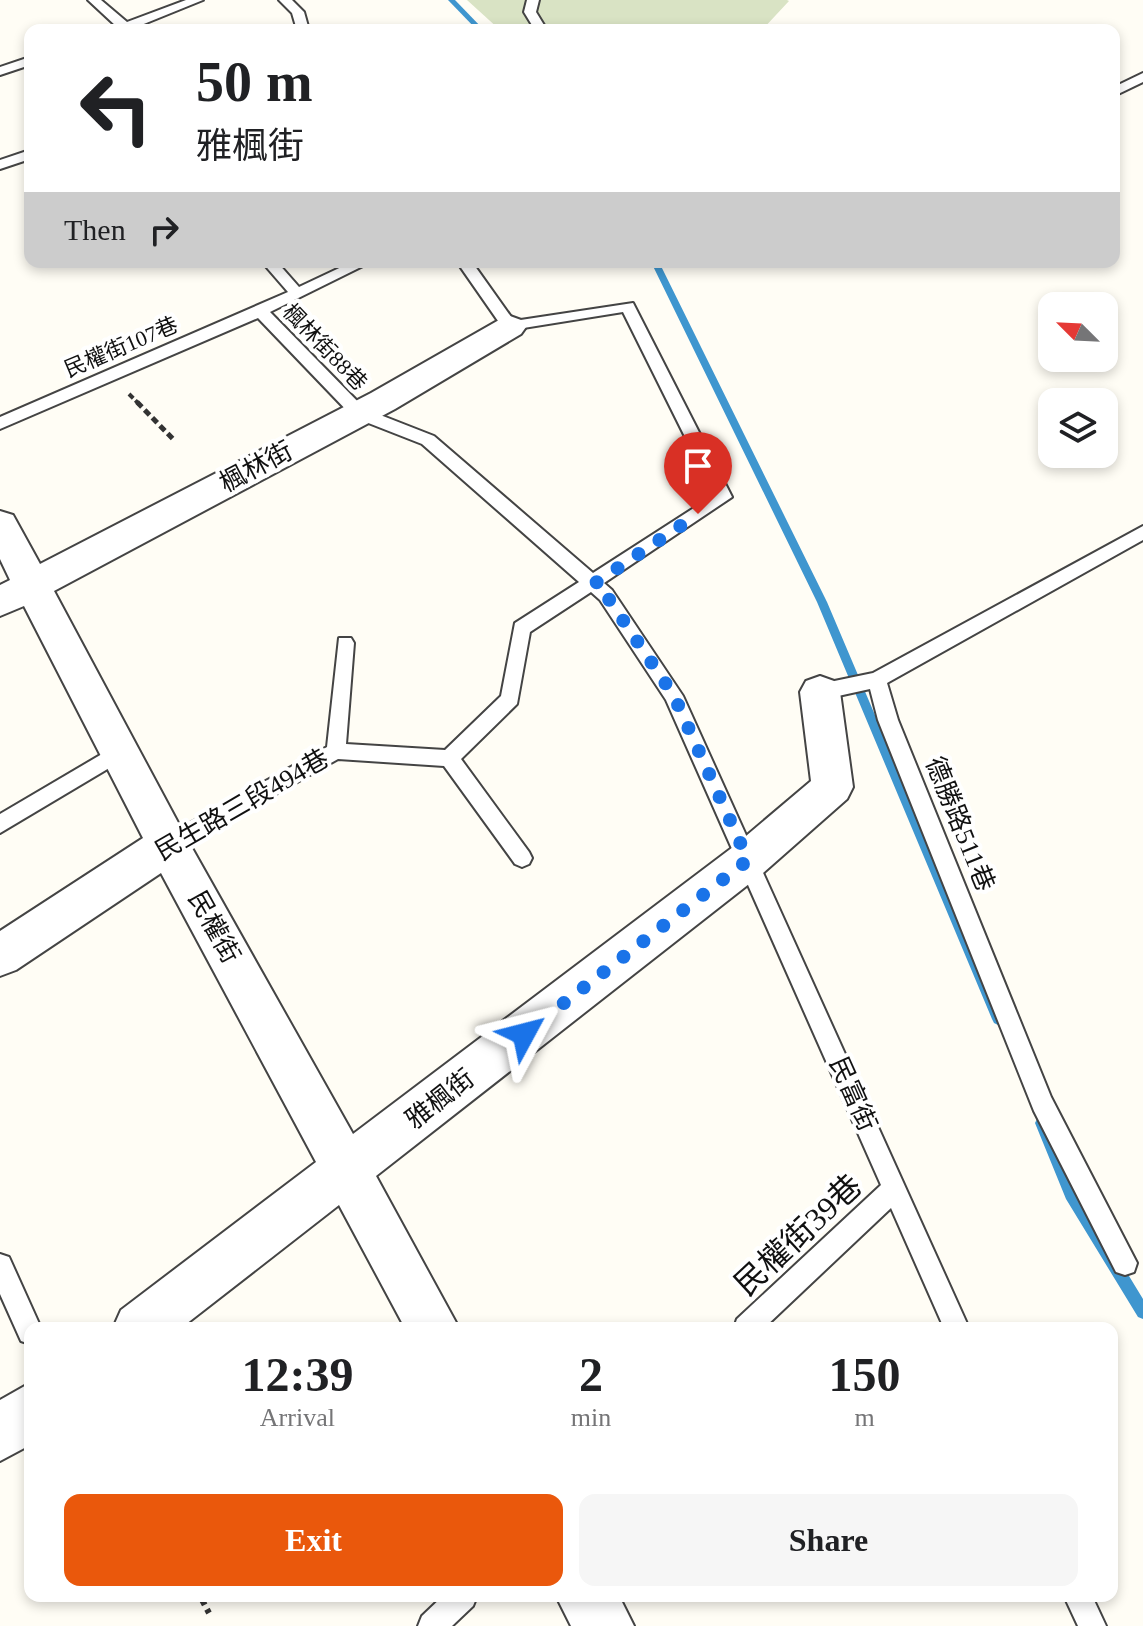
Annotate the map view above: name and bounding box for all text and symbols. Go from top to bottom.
text: 50 m [196,51,313,113]
icon: left [64,56,168,160]
text: 雅楓街 [196,126,304,166]
icon: right [142,208,186,252]
text: Then [64,213,126,246]
north arrow [1038,292,1118,372]
map controls [1038,292,1118,468]
street label: 楓林街88巷 [278,299,372,395]
street label: 民權街107巷 [60,312,182,382]
button: layers [1038,388,1118,468]
pin [664,432,732,514]
street label: 楓林街 [215,436,297,498]
icon: arrive [676,444,720,488]
street label: 民生路三段494巷 [150,744,334,866]
street label: 德勝路511巷 [920,753,1000,895]
street label: 民權街 [182,886,246,968]
position arrow [482,992,566,1076]
street label: 民富街 [824,1052,882,1136]
street label: 雅楓街 [400,1064,480,1134]
street label: 民權街39巷 [727,1167,869,1303]
text: 12:39 [241,1348,353,1401]
text: 2 [579,1348,603,1401]
text: 150 [829,1348,901,1401]
text: Arrival [260,1403,335,1432]
text: min [571,1403,611,1432]
text: m [854,1403,875,1432]
button: Exit [64,1494,563,1586]
button: Share [579,1494,1078,1586]

